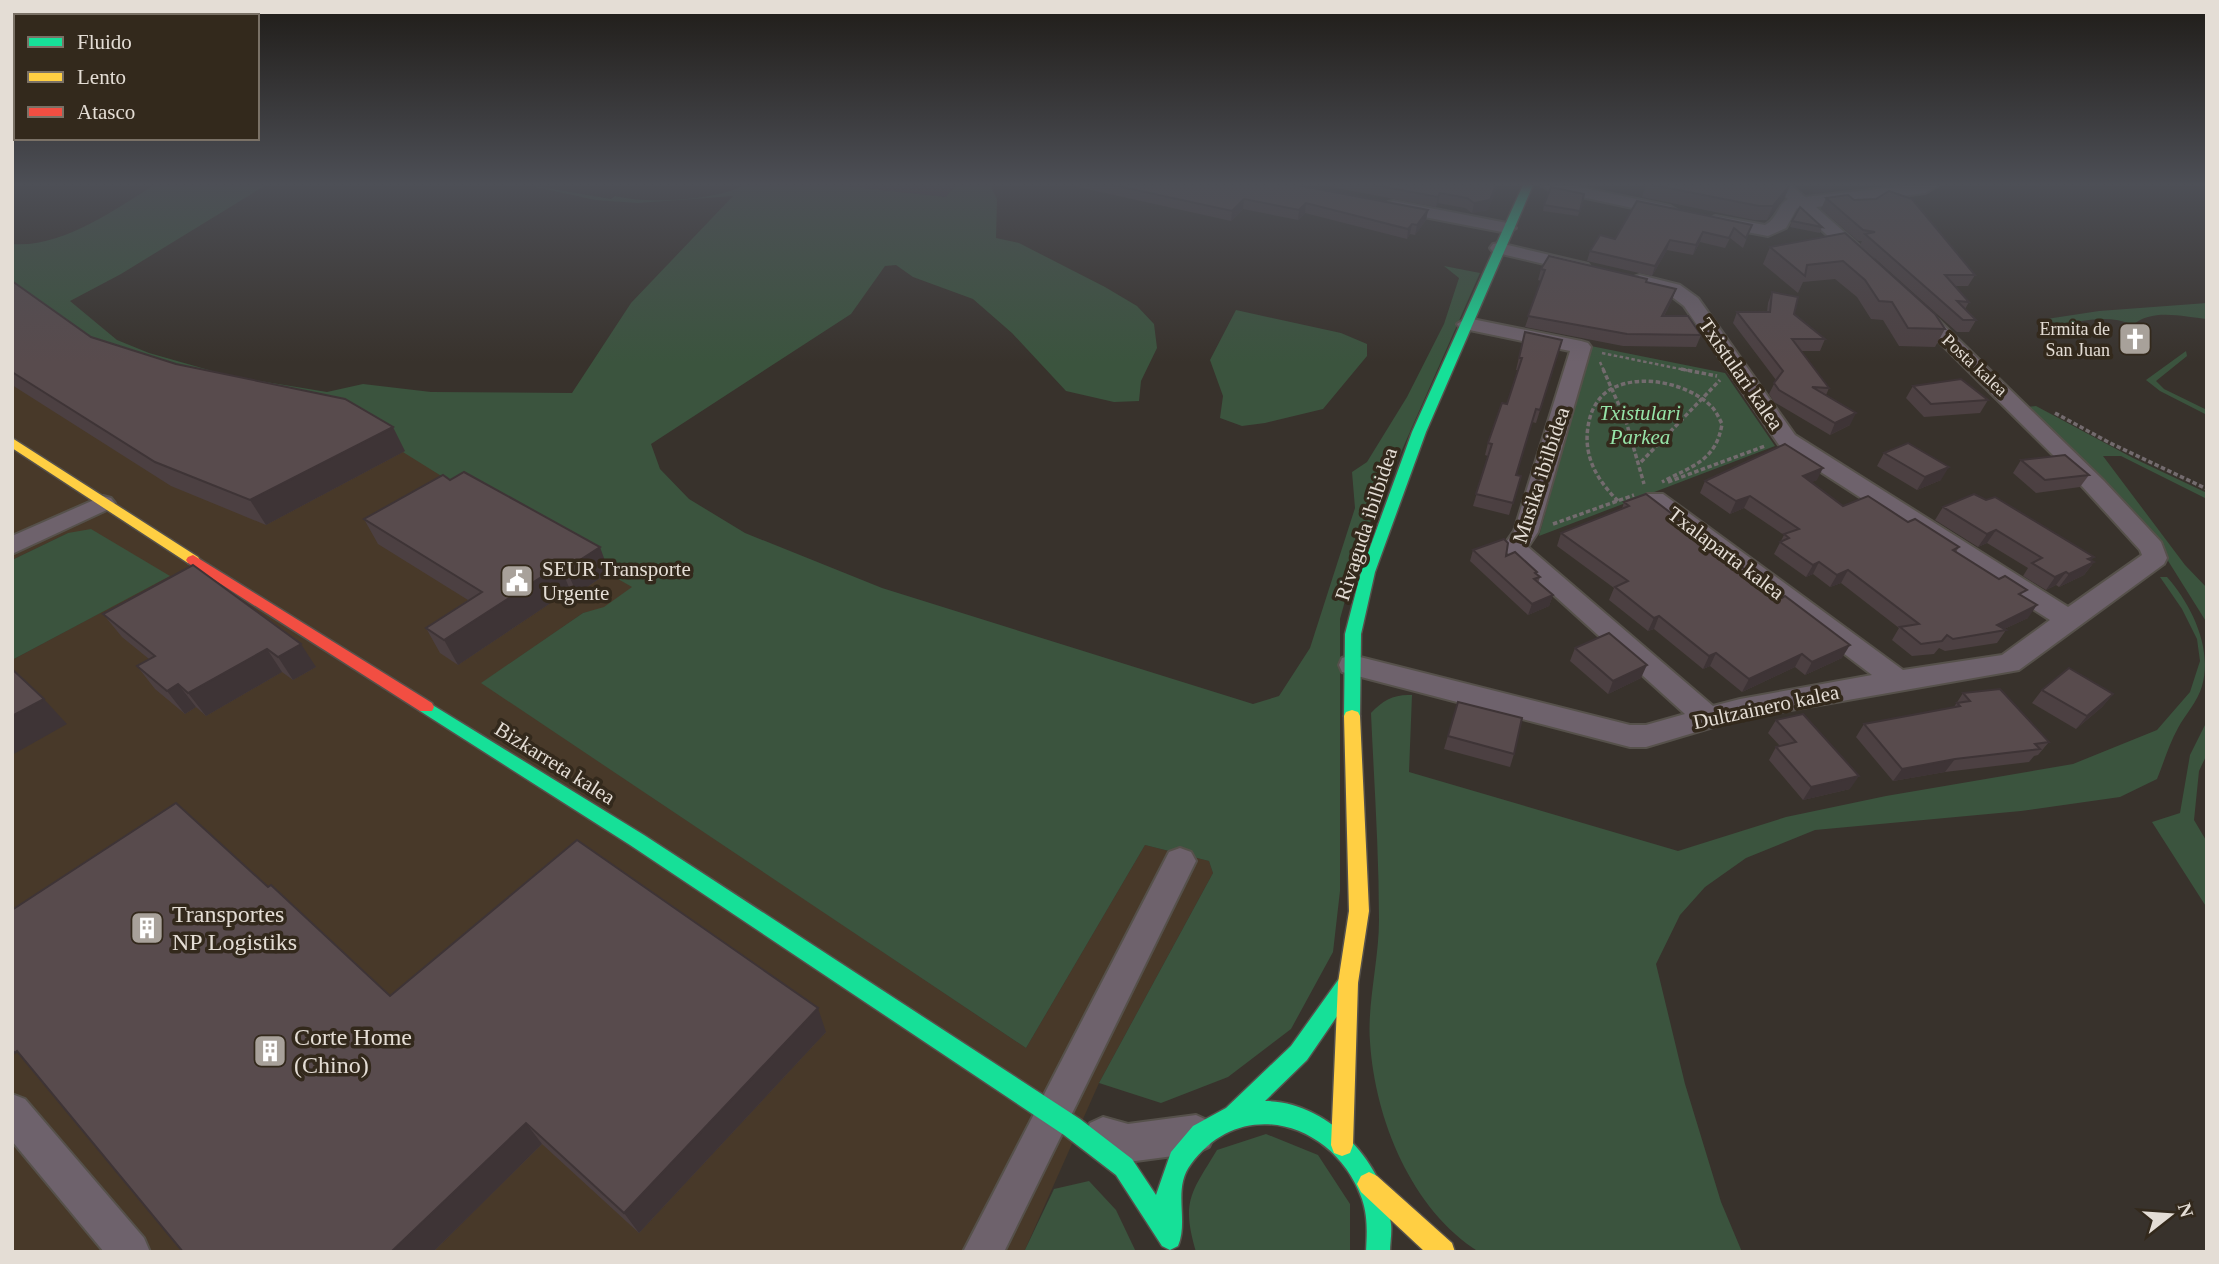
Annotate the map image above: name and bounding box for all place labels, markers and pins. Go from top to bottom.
place label: Ermita de San Juan [2040,319,2110,360]
church icon: Ermita de San Juan [2116,320,2154,358]
place label: SEUR Transporte Urgente [542,557,691,605]
public building icon: SEUR Transporte Urgente [498,562,536,600]
place label: Transportes NP Logistiks [172,901,297,955]
building icon: Transportes NP Logistiks [128,909,166,947]
place label: Corte Home (Chino) [294,1024,412,1078]
building icon: Corte Home (Chino) [251,1032,289,1070]

